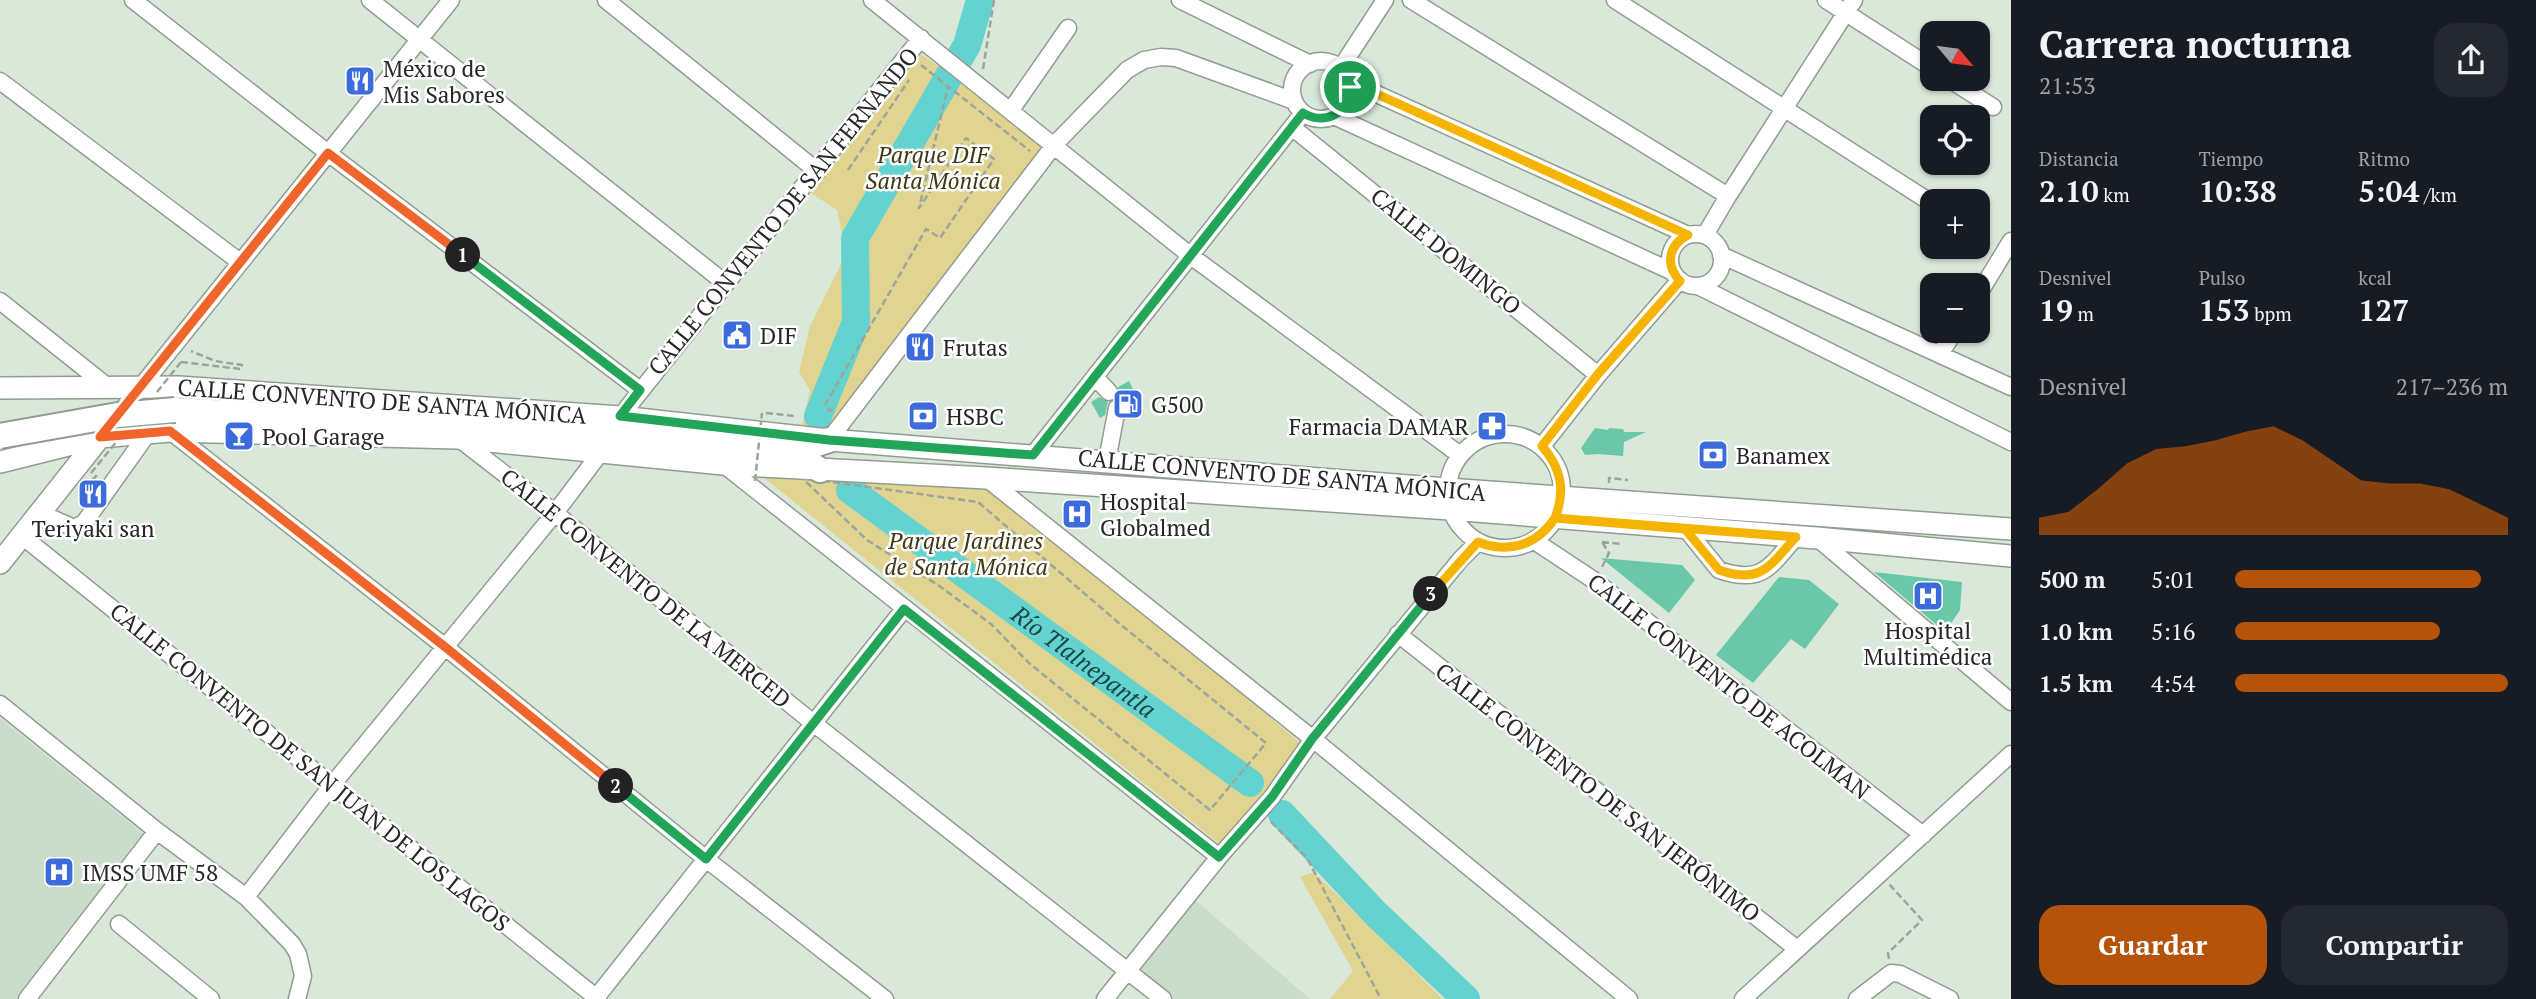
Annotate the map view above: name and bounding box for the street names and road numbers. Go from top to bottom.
street label: CALLE CONVENTO DE SAN FERNANDO [641,41,925,381]
street label: CALLE DOMINGO [1364,181,1528,321]
street label: CALLE CONVENTO DE SANTA MÓNICA [177,371,588,431]
street label: CALLE CONVENTO DE SANTA MÓNICA [1077,442,1488,508]
street label: CALLE CONVENTO DE LA MERCED [494,461,798,715]
street label: CALLE CONVENTO DE ACOLMAN [1581,566,1877,806]
street label: CALLE CONVENTO DE SAN JUAN DE LOS LAGOS [104,596,516,938]
street label: CALLE CONVENTO DE SAN JERÓNIMO [1429,655,1767,929]

